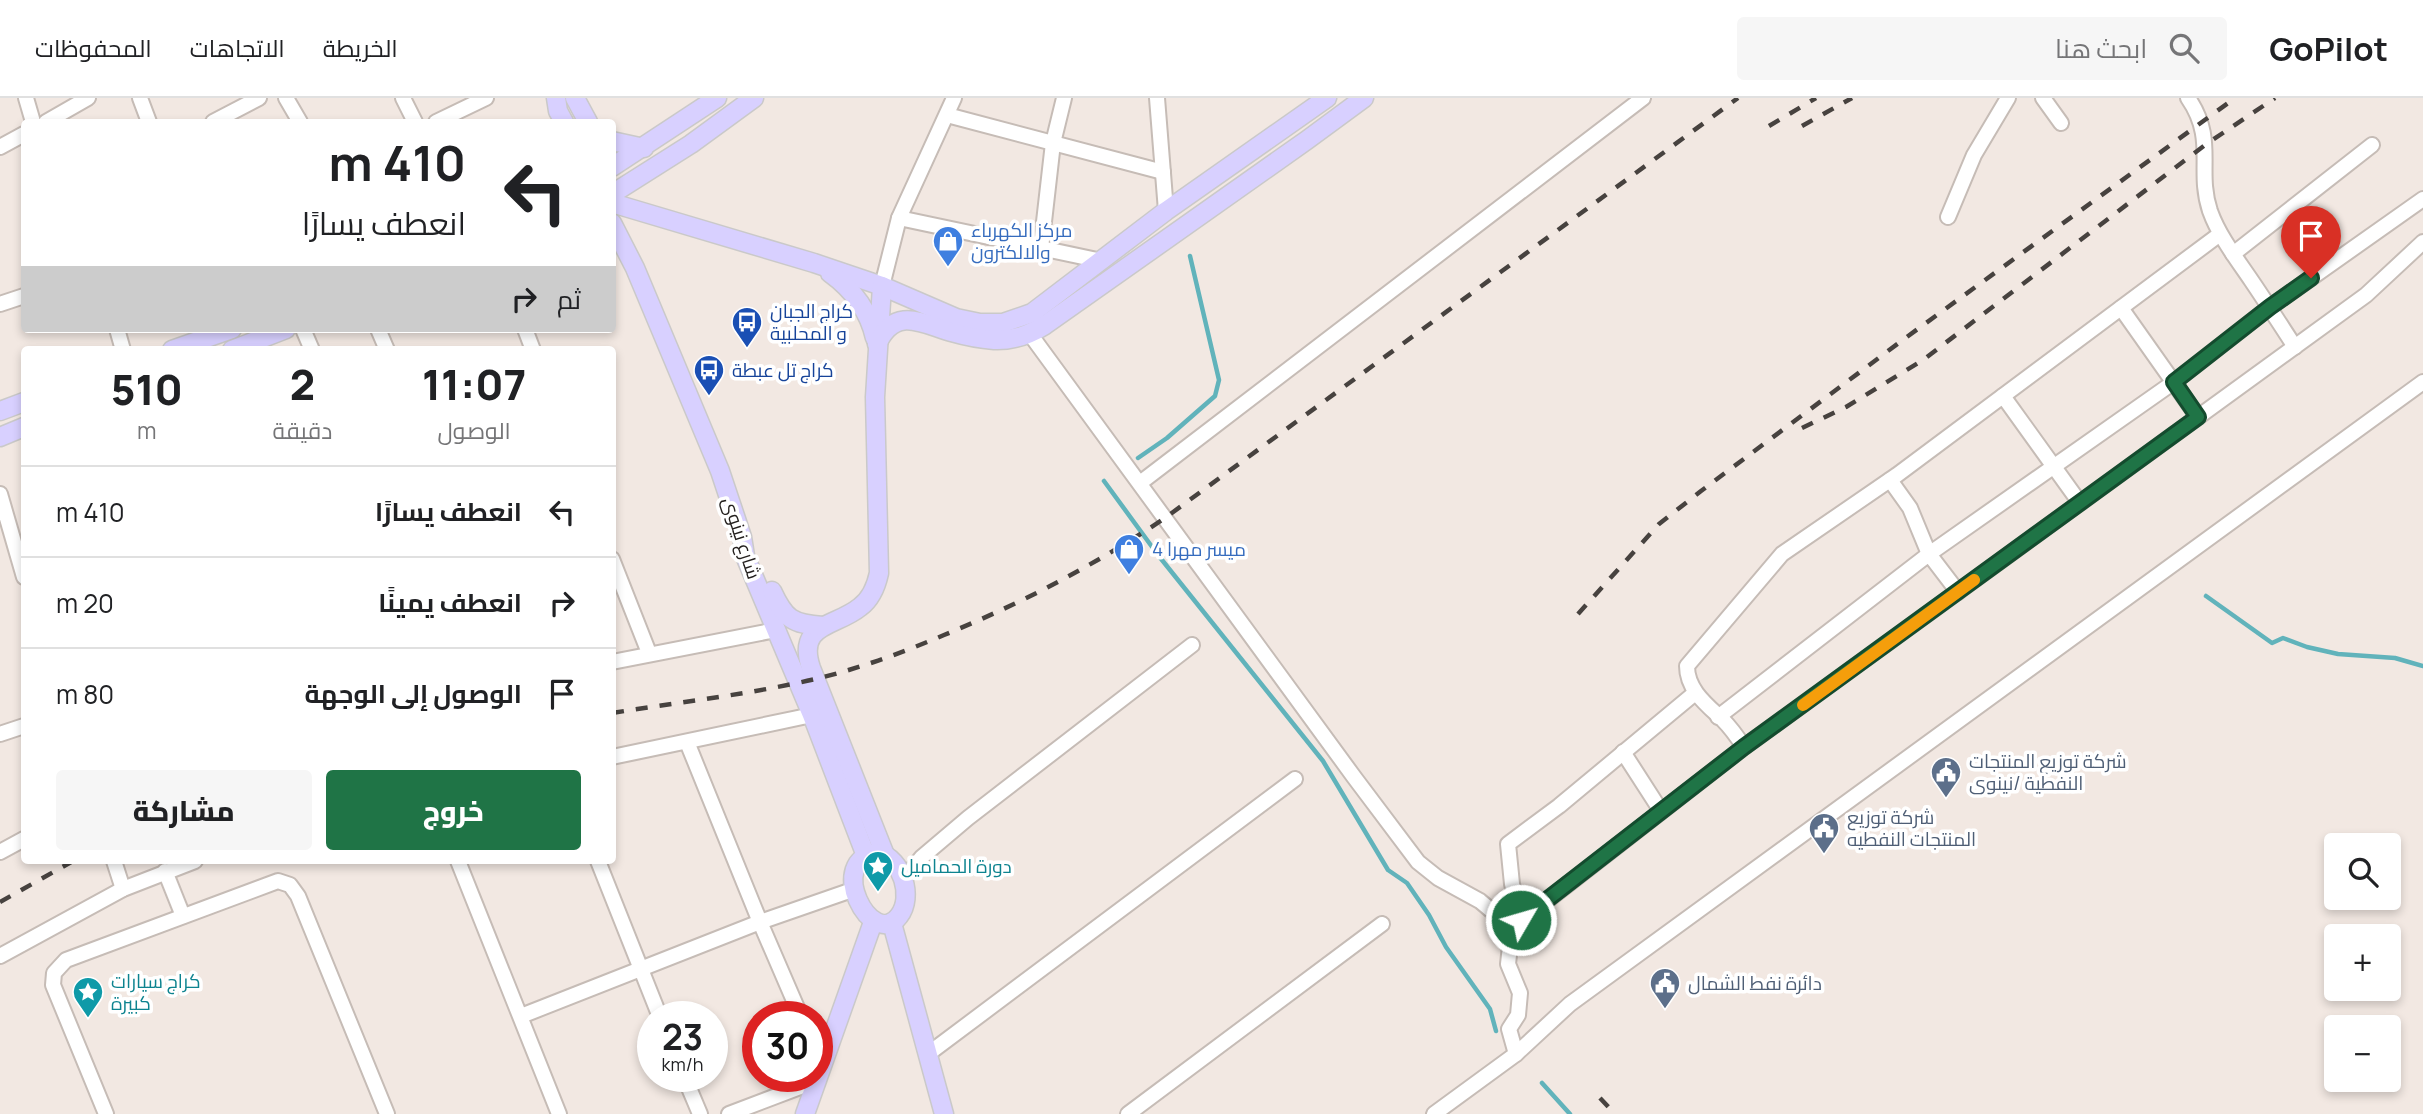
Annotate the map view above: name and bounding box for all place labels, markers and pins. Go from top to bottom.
pin [2281,206,2341,278]
place label: مركز الكهرباء والالكترون [971,217,1072,265]
shop icon: مركز الكهرباء والالكترون [931,224,965,268]
place label: كراج الجبان و المحلبية [770,298,853,346]
bus stop icon: كراج الجبان و المحلبية [730,305,764,349]
bus stop icon: كراج تل عبطة [692,353,726,397]
place label: كراج تل عبطة [732,357,834,384]
shop icon: ميسر مهرا 4 [1112,532,1146,576]
place label: ميسر مهرا 4 [1152,536,1246,562]
place label: شركة توزيع المنتجات النفطية /نينوى [1969,748,2127,796]
public building icon: شركة توزيع المنتجات النفطية /نينوى [1929,755,1963,799]
place label: شركة توزيع المنتجات النفطيه [1847,804,1976,852]
public building icon: شركة توزيع المنتجات النفطيه [1807,811,1841,855]
place icon: دورة الحماميل [861,849,895,893]
place label: دورة الحماميل [901,853,1012,879]
public building icon: دائرة نفط الشمال [1648,966,1682,1010]
place label: كراج سيارات كبيرة [111,968,201,1016]
place label: دائرة نفط الشمال [1688,970,1822,996]
place icon: كراج سيارات كبيرة [71,975,105,1019]

